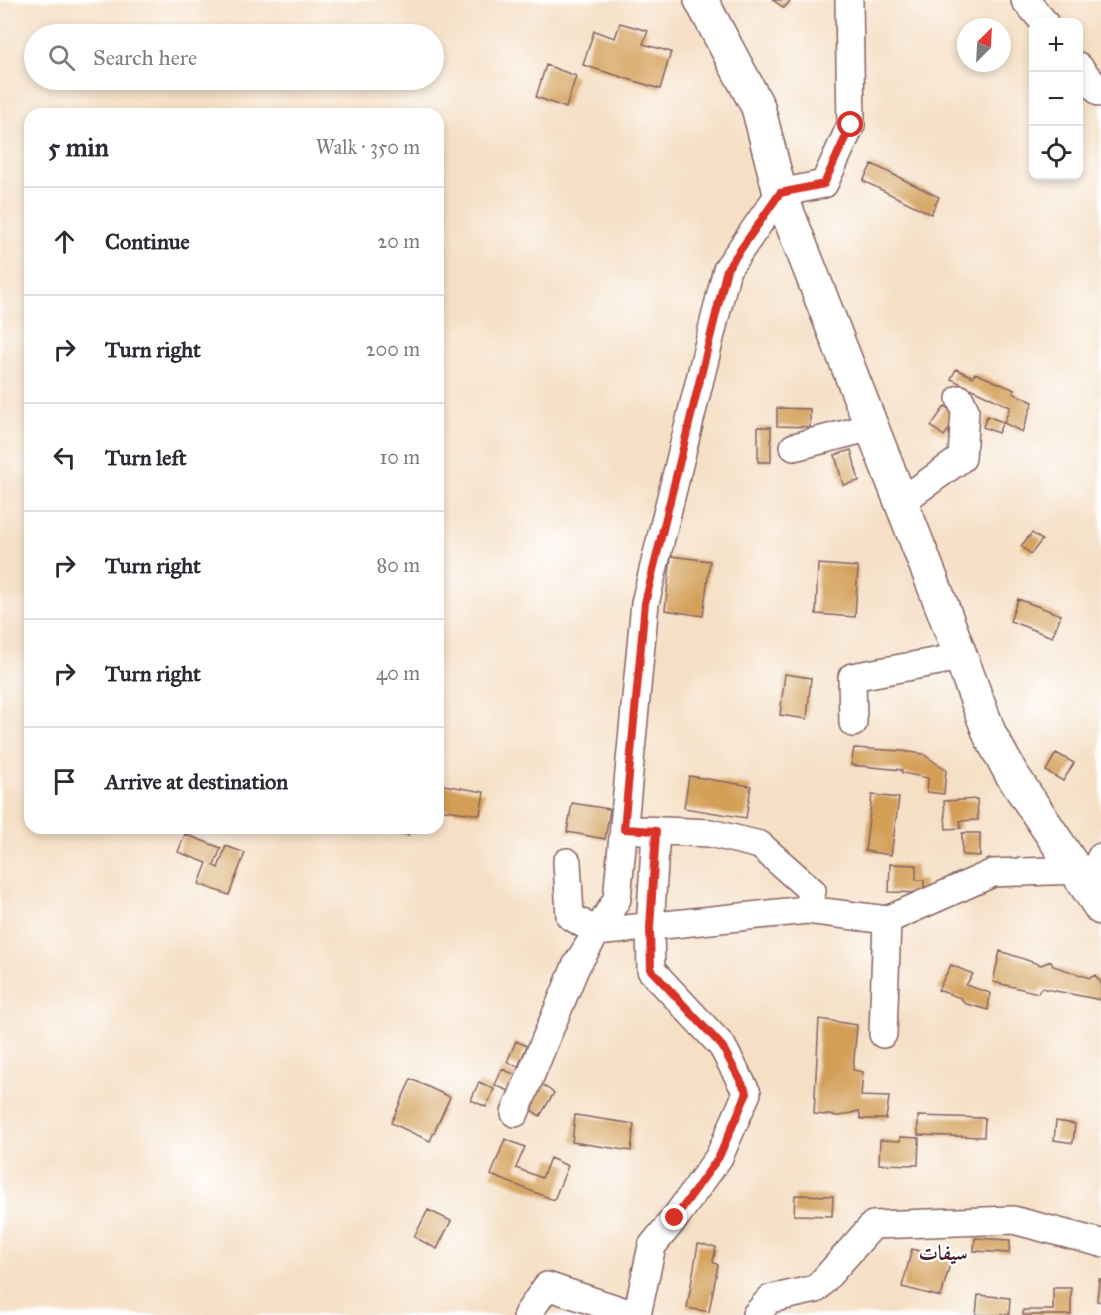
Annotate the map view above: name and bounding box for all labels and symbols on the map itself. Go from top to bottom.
north arrow [957,18,1011,72]
route start [837,111,863,137]
route end [661,1204,687,1230]
district label: سيفات [918,1240,968,1266]

